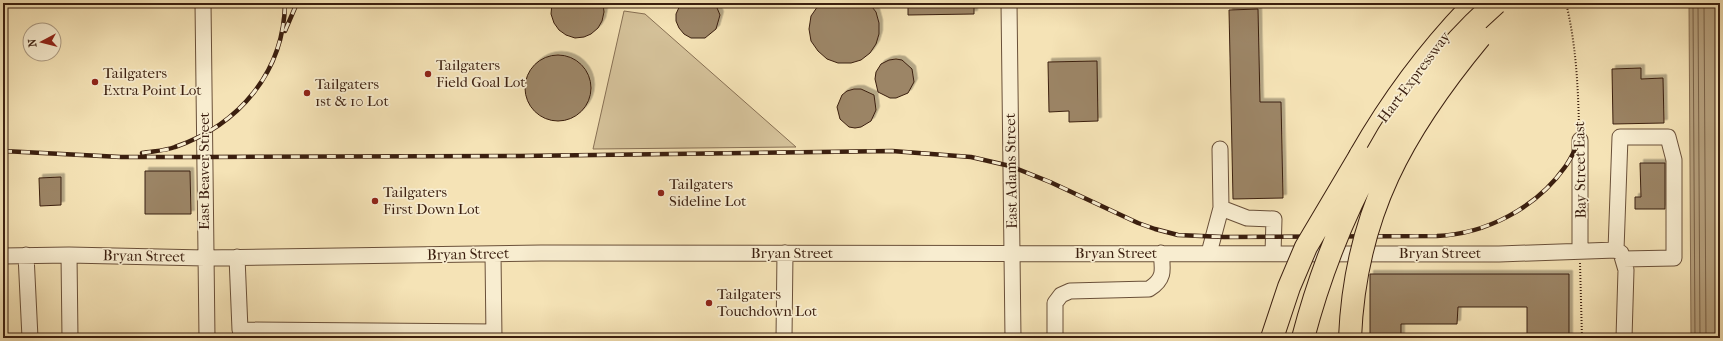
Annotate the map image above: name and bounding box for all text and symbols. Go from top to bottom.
north arrow [22,22,62,62]
street label: Hart Expressway [1374,27,1455,126]
text: N [26,38,40,48]
place label: Tailgaters Field Goal Lot [436,56,526,91]
place label: Tailgaters Extra Point Lot [103,64,202,99]
marker: Tailgaters Field Goal Lot [423,69,433,79]
place label: Tailgaters 1st & 10 Lot [315,75,389,110]
marker: Tailgaters Extra Point Lot [90,77,100,87]
marker: Tailgaters 1st & 10 Lot [302,88,312,98]
street label: East Beaver Street [195,111,213,230]
street label: East Adams Street [1001,112,1021,229]
street label: Bay Street East [1570,120,1590,219]
place label: Tailgaters Sideline Lot [669,175,747,210]
place label: Tailgaters First Down Lot [383,183,480,218]
marker: Tailgaters Sideline Lot [656,188,666,198]
marker: Tailgaters First Down Lot [370,196,380,206]
street label: Bryan Street [427,244,510,264]
street label: Bryan Street [751,244,834,262]
street label: Bryan Street [1075,244,1158,262]
street label: Bryan Street [1399,244,1482,262]
street label: Bryan Street [103,246,186,266]
place label: Tailgaters Touchdown Lot [717,285,818,320]
marker: Tailgaters Touchdown Lot [704,298,714,308]

